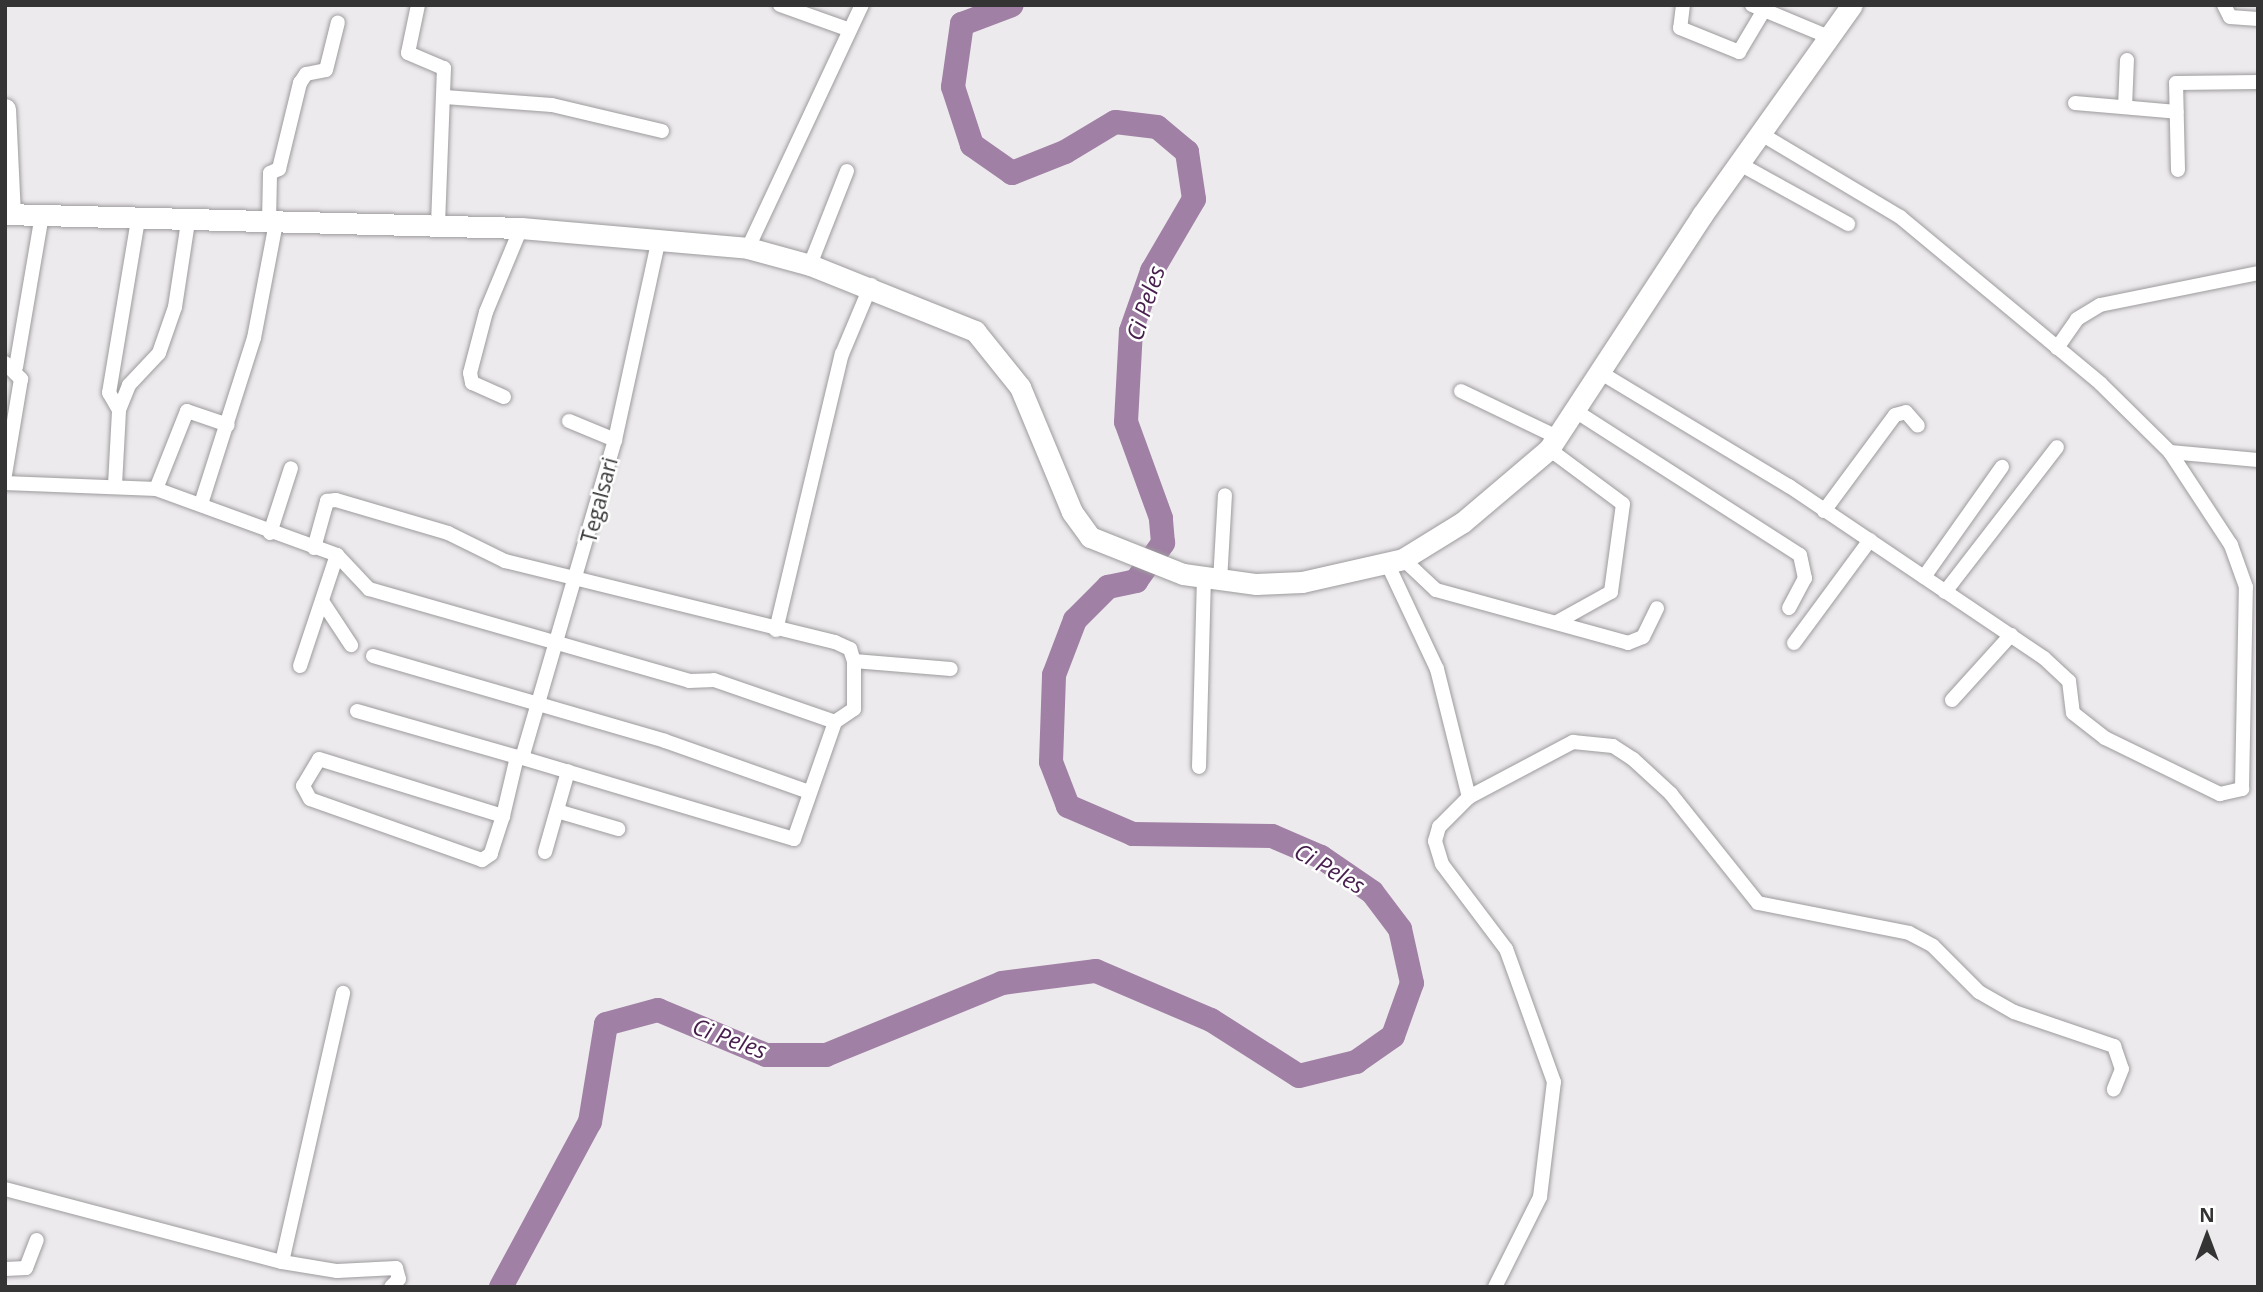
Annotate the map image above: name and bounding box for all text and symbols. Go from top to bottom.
water label: Ci Peles [1120,262,1170,344]
street label: Tegalsari [576,455,622,545]
water label: Ci Peles [1290,837,1370,899]
water label: Ci Peles [689,1012,771,1064]
north arrow [2172,1201,2242,1271]
text: N [2199,1202,2215,1228]

